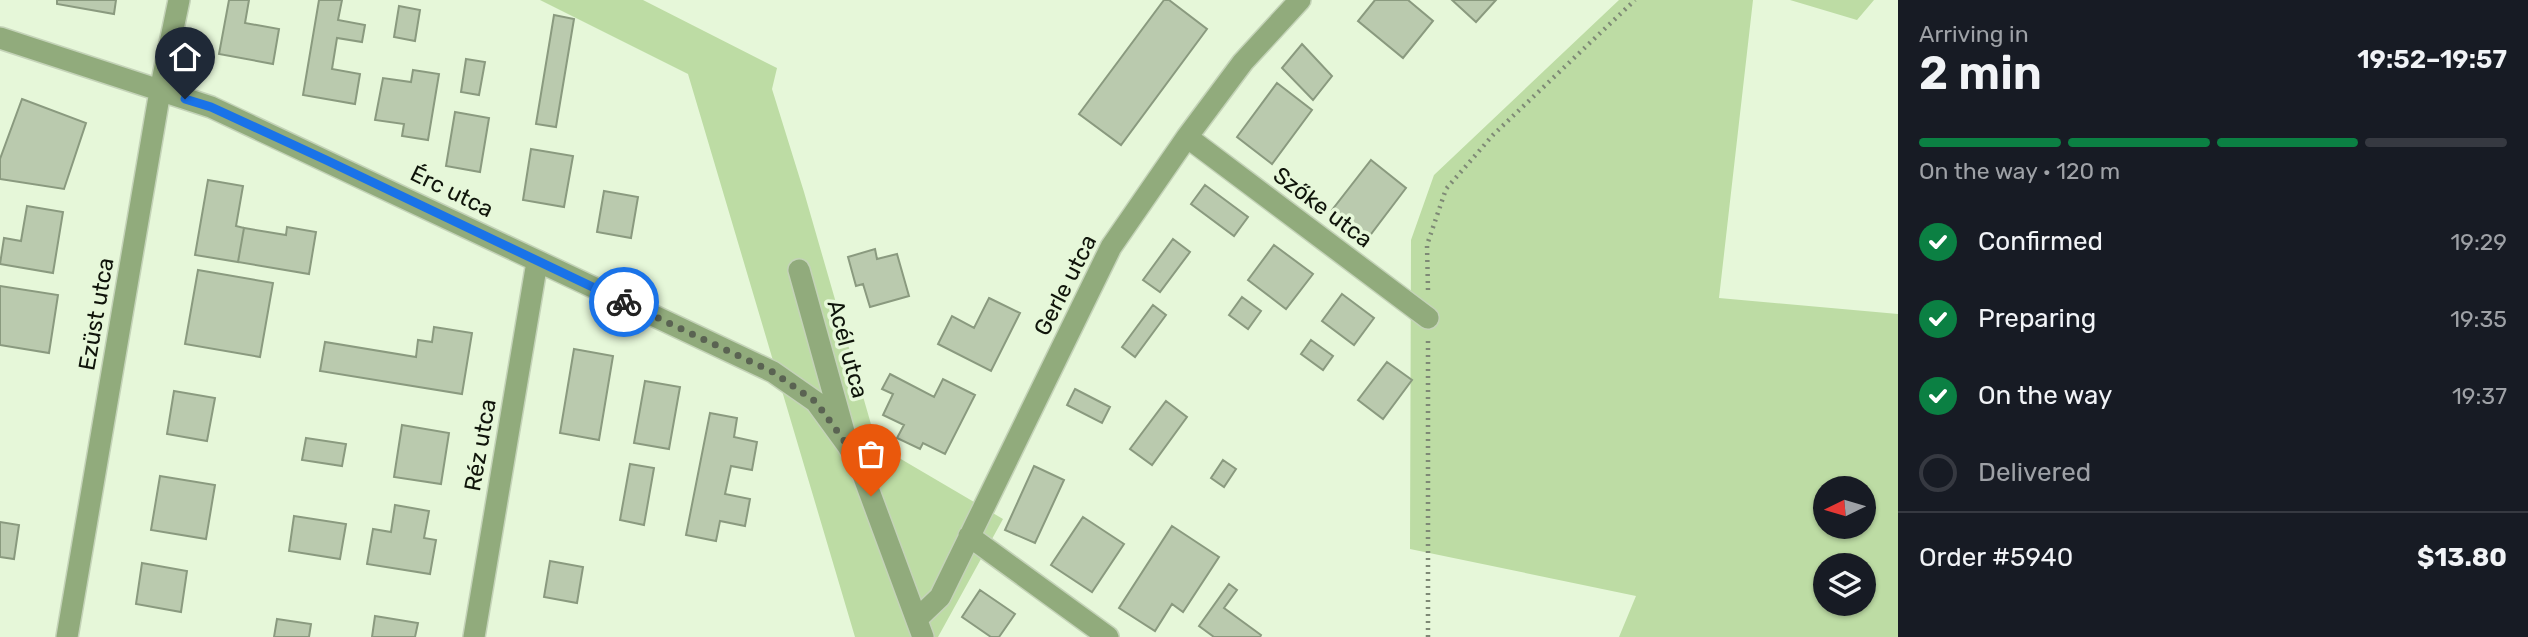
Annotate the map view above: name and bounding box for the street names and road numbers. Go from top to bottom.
street label: Érc utca [406,159,498,223]
street label: Szőke utca [1268,161,1378,253]
street label: Gerle utca [1028,230,1102,340]
street label: Ezüst utca [72,255,120,373]
street label: Acél utca [821,297,875,401]
street label: Réz utca [458,397,502,493]

